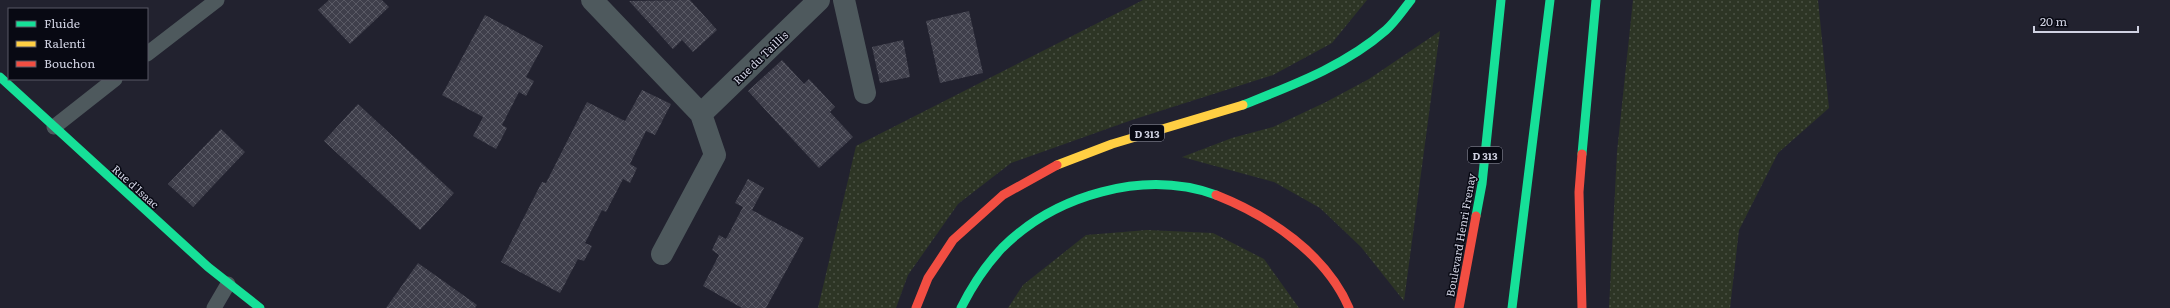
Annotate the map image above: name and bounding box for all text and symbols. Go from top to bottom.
legend [8,8,148,80]
scale bar [2034,8,2138,34]
text: 20 m [2040,12,2067,30]
text: Fluide [44,14,80,32]
street label: Rue du Taillis [729,27,791,87]
text: Ralenti [44,34,85,52]
text: Bouchon [44,54,95,72]
road number: D 313 [1130,125,1164,141]
road number: D 313 [1468,147,1502,163]
street label: Rue d'Isaac [109,161,163,212]
street label: Boulevard Henri Frenay [1441,171,1479,298]

